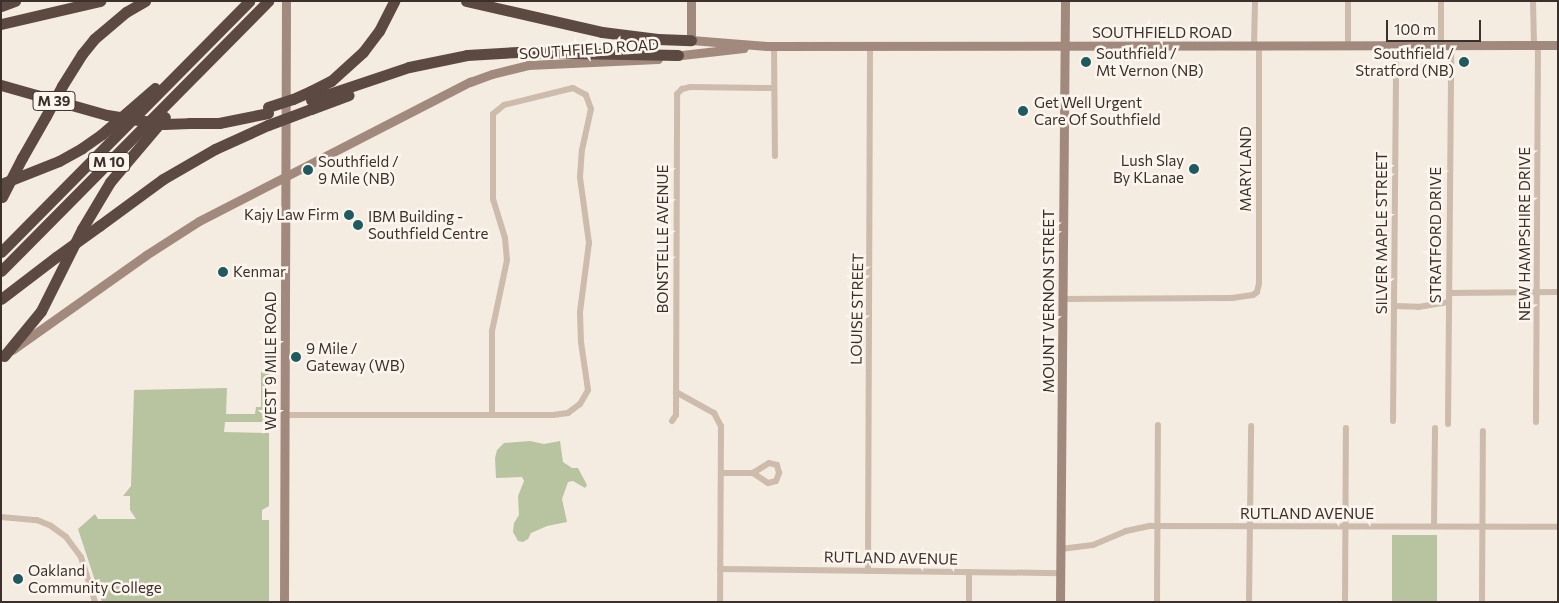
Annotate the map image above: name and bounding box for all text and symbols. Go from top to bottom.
scale bar [1389,10,1484,42]
text: 100 m [1394,20,1436,38]
street label: SOUTHFIELD ROAD [1092,24,1232,42]
street label: SOUTHFIELD ROAD [518,35,660,63]
place label: Southfield / Mt Vernon (NB) [1096,44,1203,79]
place label: Southfield / Stratford (NB) [1355,44,1454,79]
marker: Southfield / Mt Vernon (NB) [1080,56,1092,68]
marker: Southfield / Stratford (NB) [1458,56,1470,68]
road number: M 39 [32,90,76,112]
place label: Get Well Urgent Care Of Southfield [1034,93,1161,128]
marker: Get Well Urgent Care Of Southfield [1016,104,1030,118]
street label: MARYLAND [1237,126,1255,212]
street label: NEW HAMPSHIRE DRIVE [1516,147,1534,321]
road number: M 10 [88,150,130,173]
place label: Lush Slay By KLanae [1113,151,1184,186]
place label: Southfield / 9 Mile (NB) [318,152,399,187]
street label: SILVER MAPLE STREET [1373,152,1391,314]
marker: Lush Slay By KLanae [1188,163,1200,175]
marker: Southfield / 9 Mile (NB) [302,164,314,176]
street label: BONSTELLE AVENUE [654,165,672,313]
street label: STRATFORD DRIVE [1427,167,1445,303]
place label: Kajy Law Firm [244,206,339,224]
place label: IBM Building - Southfield Centre [368,207,488,242]
marker: Kajy Law Firm [343,209,355,221]
street label: MOUNT VERNON STREET [1040,209,1058,393]
marker: IBM Building - Southfield Centre [352,219,364,231]
street label: LOUISE STREET [847,253,867,365]
place label: Kenmar [233,263,286,281]
marker: Kenmar [217,266,229,278]
street label: WEST 9 MILE ROAD [262,291,280,431]
place label: 9 Mile / Gateway (WB) [306,339,405,374]
marker: 9 Mile / Gateway (WB) [290,351,302,363]
street label: RUTLAND AVENUE [1240,505,1374,523]
street label: RUTLAND AVENUE [824,548,958,568]
place label: Oakland Community College [28,561,162,596]
marker: Oakland Community College [12,573,24,585]

